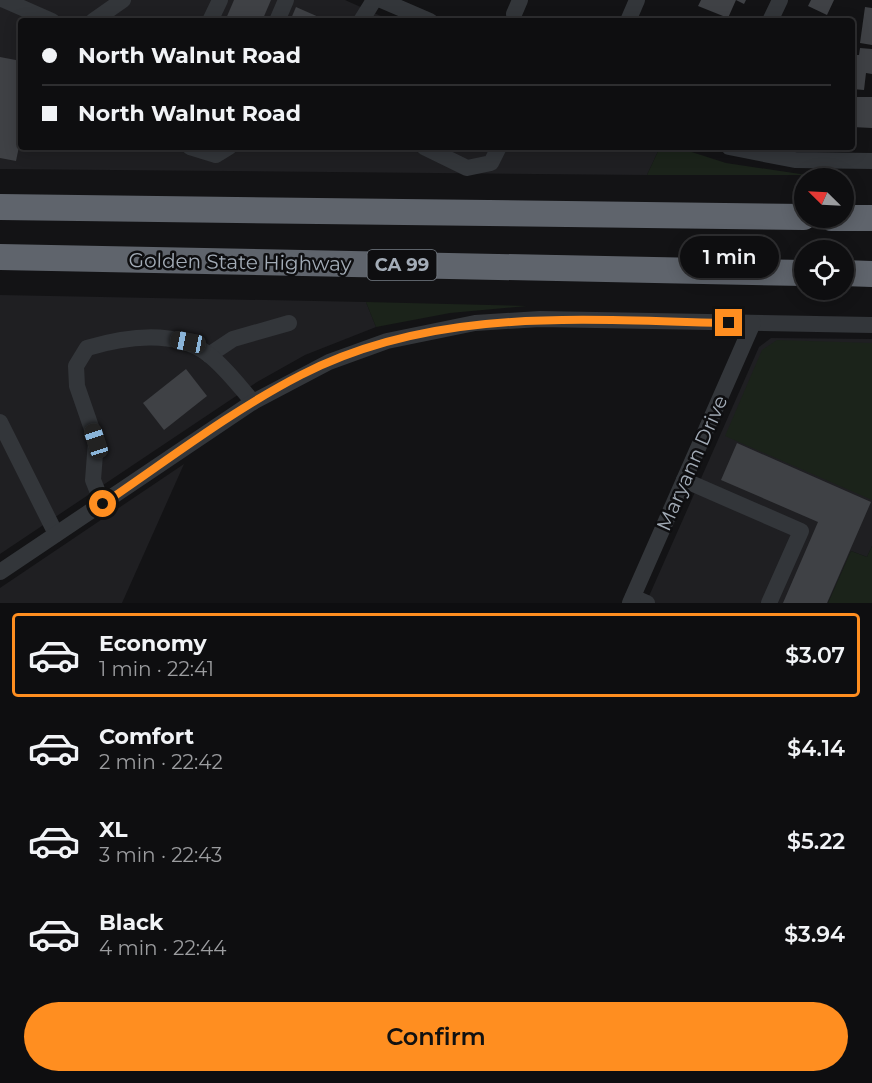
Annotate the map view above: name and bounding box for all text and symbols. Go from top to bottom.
text: North Walnut Road [78,42,301,69]
text: North Walnut Road [78,100,301,127]
north arrow [794,168,854,228]
map controls [794,168,854,300]
callout: 1 min [680,236,778,278]
button: locate [794,240,854,300]
text: 1 min [703,245,756,269]
street label: Golden State Highway [128,248,352,276]
road number: CA 99 [368,250,436,280]
route end [715,309,742,336]
car [169,330,207,354]
street label: Maryann Drive [651,392,733,534]
car [82,421,110,461]
route start [89,490,116,517]
icon: car [27,628,81,682]
text: Economy [99,630,207,657]
text: $3.07 [785,642,845,669]
text: 1 min · 22:41 [99,657,214,681]
icon: car [27,721,81,775]
text: Comfort [99,723,194,750]
text: $4.14 [787,735,845,762]
text: 2 min · 22:42 [99,750,223,774]
icon: car [27,814,81,868]
text: XL [99,816,128,843]
text: $5.22 [787,828,845,855]
text: 3 min · 22:43 [99,843,222,867]
icon: car [27,907,81,961]
text: Black [99,909,163,936]
text: $3.94 [784,921,845,948]
text: 4 min · 22:44 [99,936,227,960]
button: Confirm [24,1002,848,1071]

